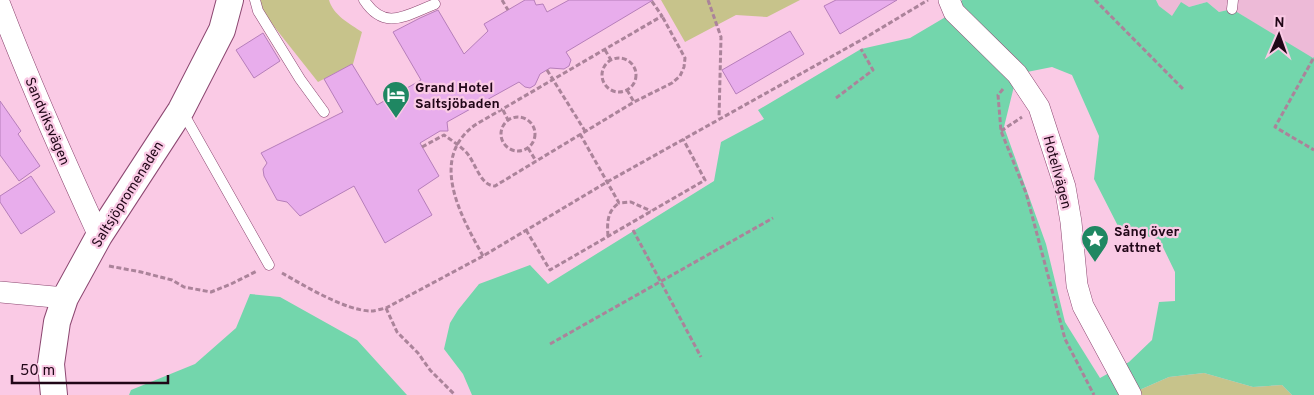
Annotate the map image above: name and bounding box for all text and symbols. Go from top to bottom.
north arrow [1254,10,1304,60]
text: N [1274,15,1285,32]
street label: Sandviksvägen [20,75,73,168]
hotel icon: Grand Hotel Saltsjöbaden [381,80,411,119]
place label: Grand Hotel Saltsjöbaden [415,80,500,113]
street label: Hotellvägen [1039,134,1074,211]
street label: Saltsjöpromenaden [89,139,168,251]
place icon: Sång över vattnet [1080,224,1110,263]
place label: Sång över vattnet [1114,224,1180,257]
scale bar [12,352,169,384]
text: 50 m [20,362,55,381]

